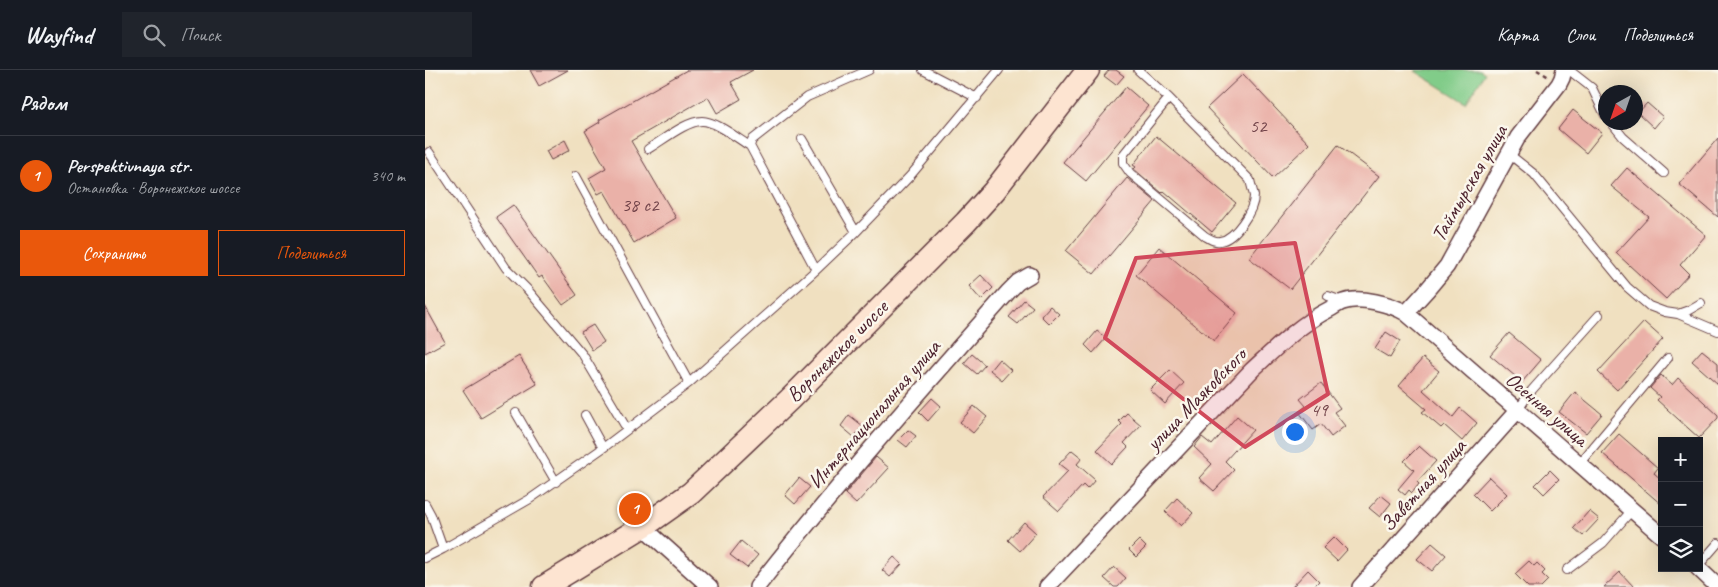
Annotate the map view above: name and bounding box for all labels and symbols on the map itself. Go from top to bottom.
north arrow [1598,85,1643,130]
house number: 52 [1249,114,1268,138]
street label: Таймырская улица [1425,119,1514,246]
house number: 38 с2 [622,193,660,217]
street label: Воронежское шоссе [781,293,895,407]
street label: Интернациональная улица [802,333,947,494]
street label: улица Маяковского [1139,340,1253,457]
street label: Осенняя улица [1500,366,1595,453]
house number: 49 [1310,398,1329,422]
your location [1282,419,1308,445]
street label: Заветная улица [1375,432,1473,537]
pin: 1 [619,490,651,528]

